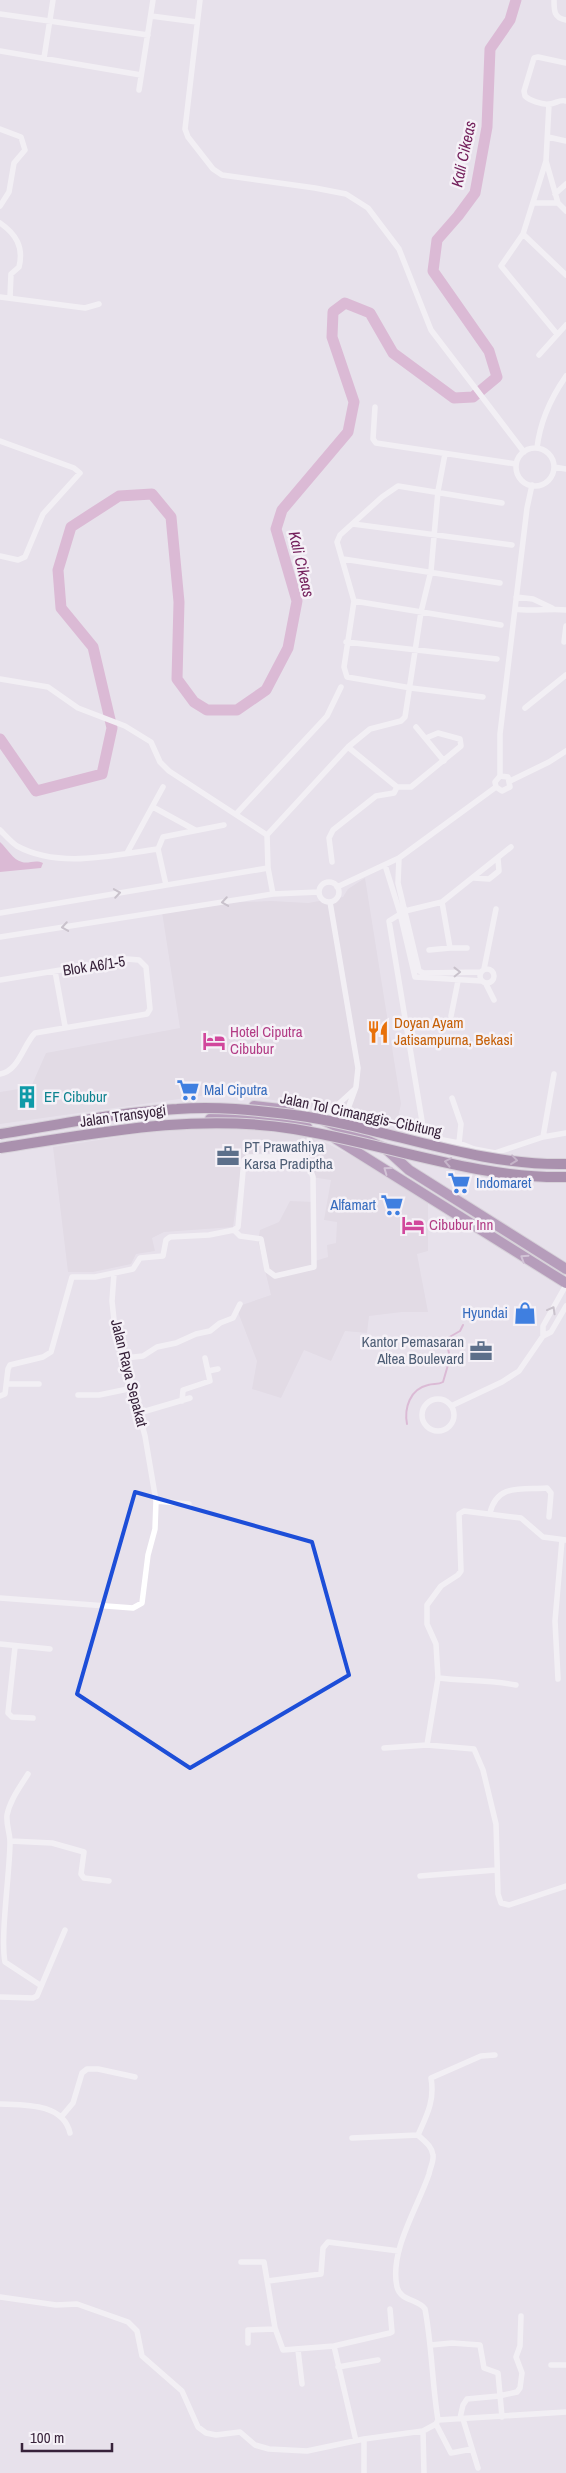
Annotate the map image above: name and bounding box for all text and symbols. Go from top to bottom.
water label: Kali Cikeas [445,118,481,189]
water label: Kali Cikeas [284,529,320,600]
one-way arrow [113,889,122,899]
one-way arrow [221,896,230,906]
one-way arrow [60,922,69,932]
street label: Blok A6/1-5 [61,950,127,981]
one-way arrow [454,967,461,977]
place label: Doyan Ayam Jatisampurna, Bekasi [394,1012,513,1050]
restaurant icon: Doyan Ayam Jatisampurna, Bekasi [365,1019,391,1045]
place label: Hotel Ciputra Cibubur [230,1021,303,1059]
hotel icon: Hotel Ciputra Cibubur [201,1028,227,1054]
supermarket icon: Mal Ciputra [175,1077,201,1103]
place label: Mal Ciputra [204,1079,268,1100]
building icon: EF Cibubur [14,1084,40,1110]
place label: EF Cibubur [44,1086,107,1107]
street label: Jalan Tol Cimanggis–Cibitung [278,1087,444,1142]
street label: Jalan Transyogi [78,1099,167,1132]
place label: PT Prawathiya Karsa Pradiptha [244,1136,333,1174]
office icon: PT Prawathiya Karsa Pradiptha [215,1143,241,1169]
one-way arrow [511,1154,519,1165]
one-way arrow [444,1158,453,1168]
one-way arrow [384,1168,393,1176]
supermarket icon: Indomaret [446,1170,472,1196]
place label: Indomaret [476,1172,532,1193]
supermarket icon: Alfamart [379,1192,405,1218]
place label: Alfamart [329,1194,377,1215]
hotel icon: Cibubur Inn [400,1212,426,1238]
place label: Cibubur Inn [429,1214,493,1235]
one-way arrow [521,1254,530,1264]
shop icon: Hyundai [512,1300,538,1326]
place label: Hyundai [462,1302,508,1323]
one-way arrow [546,1306,556,1315]
street label: Jalan Raya Sepakat [106,1317,153,1429]
place label: Kantor Pemasaran Altea Boulevard [361,1331,464,1369]
office icon: Kantor Pemasaran Altea Boulevard [468,1338,494,1364]
scale bar [22,2420,112,2452]
text: 100 m [30,2427,64,2448]

